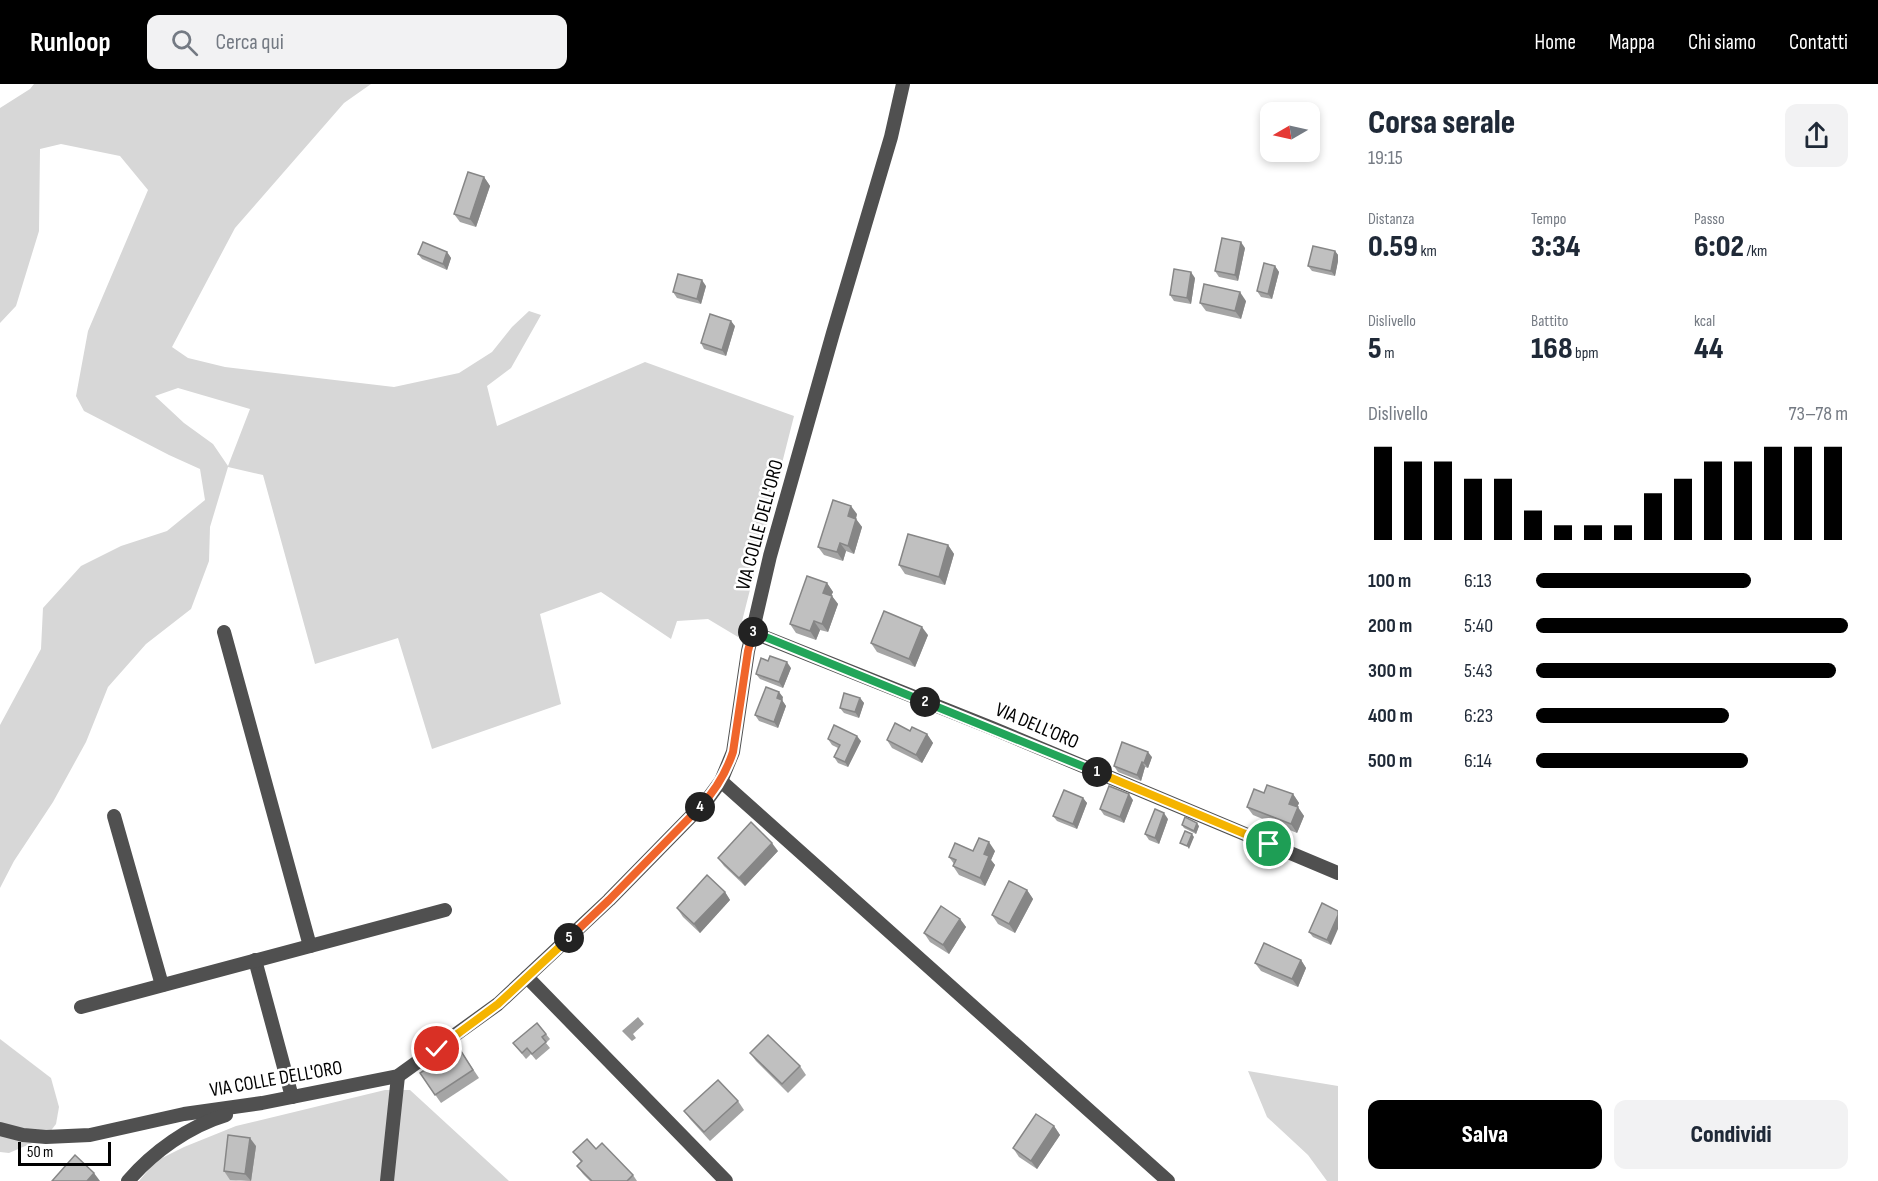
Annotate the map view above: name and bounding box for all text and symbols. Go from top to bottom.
search box [147,15,567,69]
text: Runloop [30,26,111,59]
icon: search [168,26,201,59]
text: Cerca qui [216,29,284,56]
text: Home [1535,30,1576,55]
text: Mappa [1609,30,1655,55]
text: Chi siamo [1688,30,1756,55]
text: Contatti [1789,30,1848,55]
north arrow [1260,102,1320,162]
map controls [1260,102,1320,162]
text: Corsa serale [1368,103,1515,143]
button: share [1785,104,1848,167]
text: 19:15 [1368,146,1403,170]
text: Distanza [1368,210,1414,229]
text: Tempo [1531,210,1566,229]
text: Passo [1694,210,1725,229]
text: 0.59 [1368,229,1418,265]
text: 3:34 [1531,229,1580,265]
text: 6:02 [1694,229,1744,265]
text: km [1418,242,1437,261]
text: /km [1744,242,1767,261]
text: Dislivello [1368,312,1416,331]
text: Battito [1531,312,1568,331]
text: kcal [1694,312,1715,331]
text: 5 [1368,331,1382,367]
text: 168 [1531,331,1573,367]
text: 44 [1694,331,1723,367]
text: m [1382,344,1394,363]
text: bpm [1573,344,1599,363]
text: Dislivello [1368,402,1428,426]
text: 73–78 m [1789,402,1848,426]
street label: VIA COLLE DELL'ORO [731,457,789,593]
text: 100 m [1368,569,1411,593]
text: 6:13 [1464,569,1492,593]
text: 200 m [1368,614,1412,638]
text: 5:40 [1464,614,1493,638]
pin: 3 [738,617,768,647]
text: 3 [749,622,757,641]
text: 300 m [1368,659,1412,683]
text: 5:43 [1464,659,1493,683]
pin: 2 [910,687,940,717]
text: 2 [921,692,929,711]
street label: VIA DELL'ORO [992,698,1082,754]
text: 400 m [1368,704,1413,728]
text: 6:23 [1464,704,1493,728]
text: 500 m [1368,749,1412,773]
text: 6:14 [1464,749,1492,773]
pin: 1 [1082,757,1112,787]
text: 1 [1094,762,1100,781]
pin: 4 [685,792,715,822]
text: 4 [696,797,704,816]
pin [1243,818,1294,869]
icon: arrive [1252,827,1285,860]
pin: 5 [554,923,584,953]
text: 5 [565,928,573,947]
pin [411,1023,462,1074]
icon: check [420,1032,453,1065]
street label: VIA COLLE DELL'ORO [208,1056,344,1102]
button: Salva [1368,1100,1602,1169]
button: Condividi [1614,1100,1848,1169]
scale bar [18,1139,111,1166]
text: 50 m [27,1143,53,1162]

